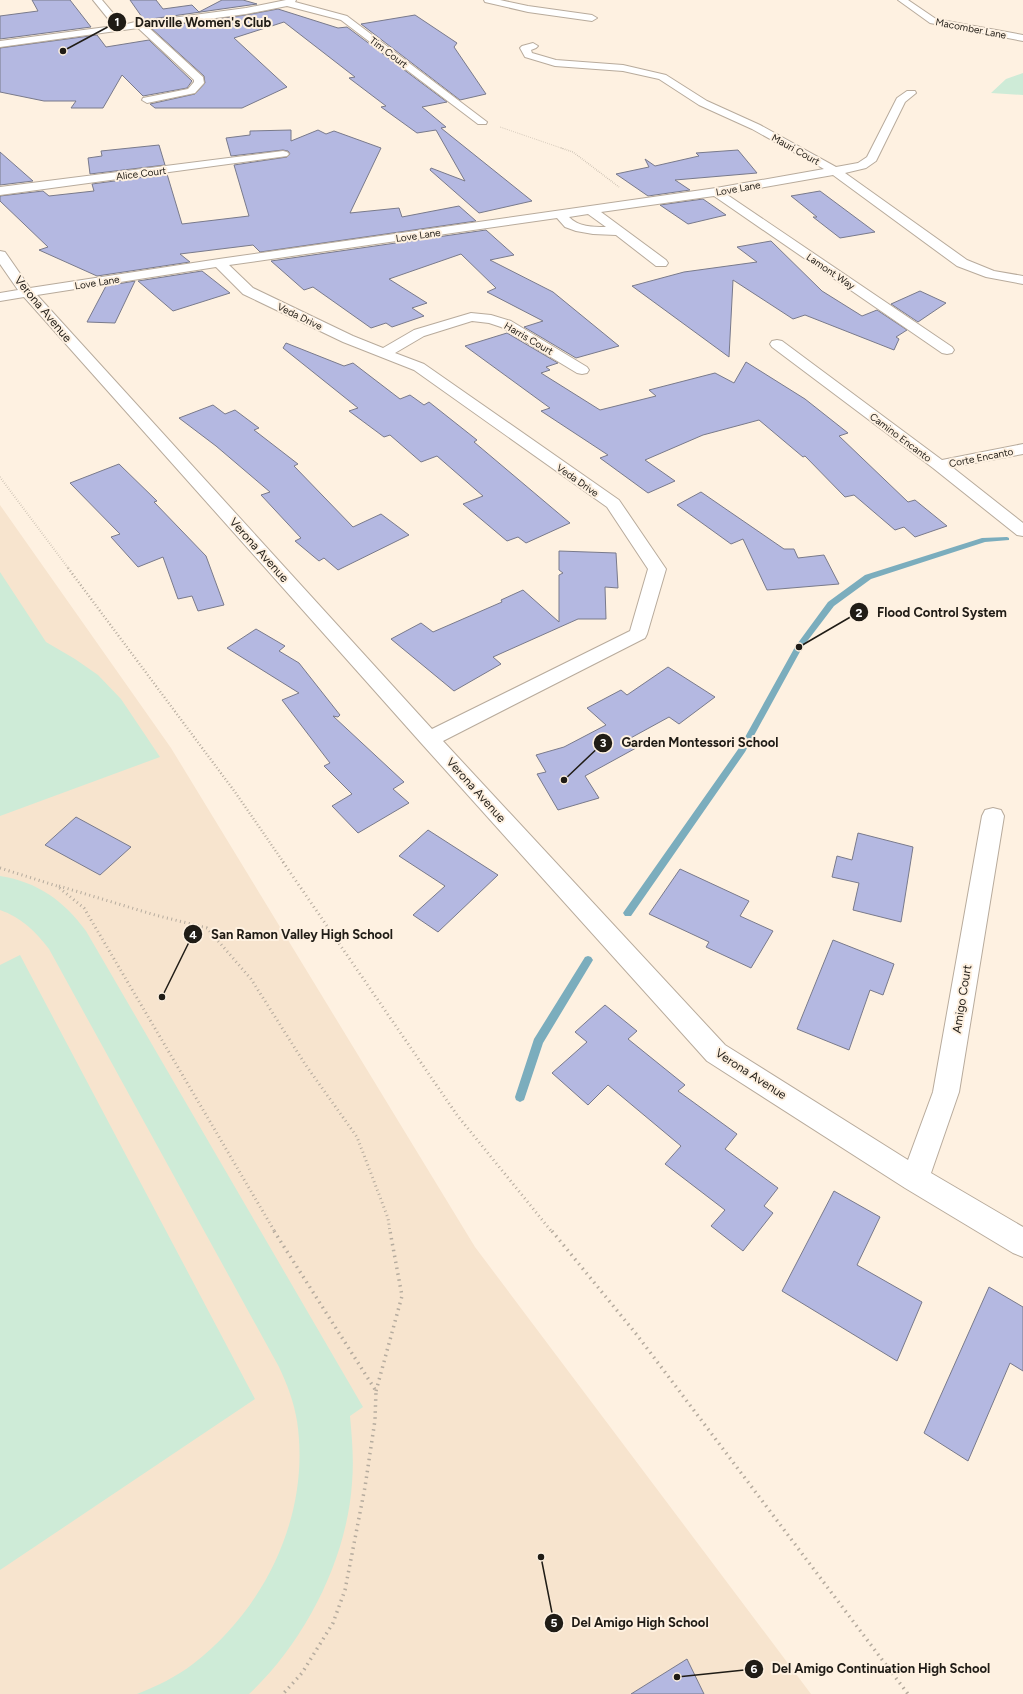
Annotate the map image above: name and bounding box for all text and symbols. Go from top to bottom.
callout: Danville Women's Club [107,10,279,35]
text: 1 [114,15,120,29]
text: Danville Women's Club [135,15,271,30]
street label: Macomber Lane [934,15,1008,42]
street label: Tim Court [367,34,411,71]
street label: Mauri Court [769,131,822,168]
street label: Alice Court [115,164,167,183]
street label: Love Lane [715,178,762,199]
street label: Love Lane [395,226,442,245]
street label: Lamont Way [804,250,858,293]
street label: Love Lane [74,272,121,292]
street label: Verona Avenue [11,273,75,345]
street label: Veda Drive [275,300,325,333]
street label: Harris Court [502,319,556,358]
street label: Camino Encanto [867,410,934,465]
street label: Corte Encanto [948,445,1015,470]
street label: Veda Drive [554,461,602,500]
street label: Verona Avenue [226,515,292,585]
callout: Flood Control System [849,600,1015,625]
text: Flood Control System [877,605,1007,620]
text: 2 [856,606,863,620]
callout: Garden Montessori School [593,730,786,755]
text: Garden Montessori School [621,735,779,750]
text: 3 [600,736,607,750]
street label: Verona Avenue [443,755,509,825]
callout: San Ramon Valley High School [183,922,401,947]
text: San Ramon Valley High School [211,927,393,942]
text: 4 [189,928,197,942]
street label: Amigo Court [950,963,974,1034]
street label: Verona Avenue [713,1046,789,1102]
callout: Del Amigo High School [544,1610,717,1635]
text: Del Amigo High School [571,1615,709,1630]
text: 5 [551,1616,558,1630]
callout: Del Amigo Continuation High School [744,1656,998,1681]
text: Del Amigo Continuation High School [772,1661,990,1676]
text: 6 [751,1662,758,1676]

